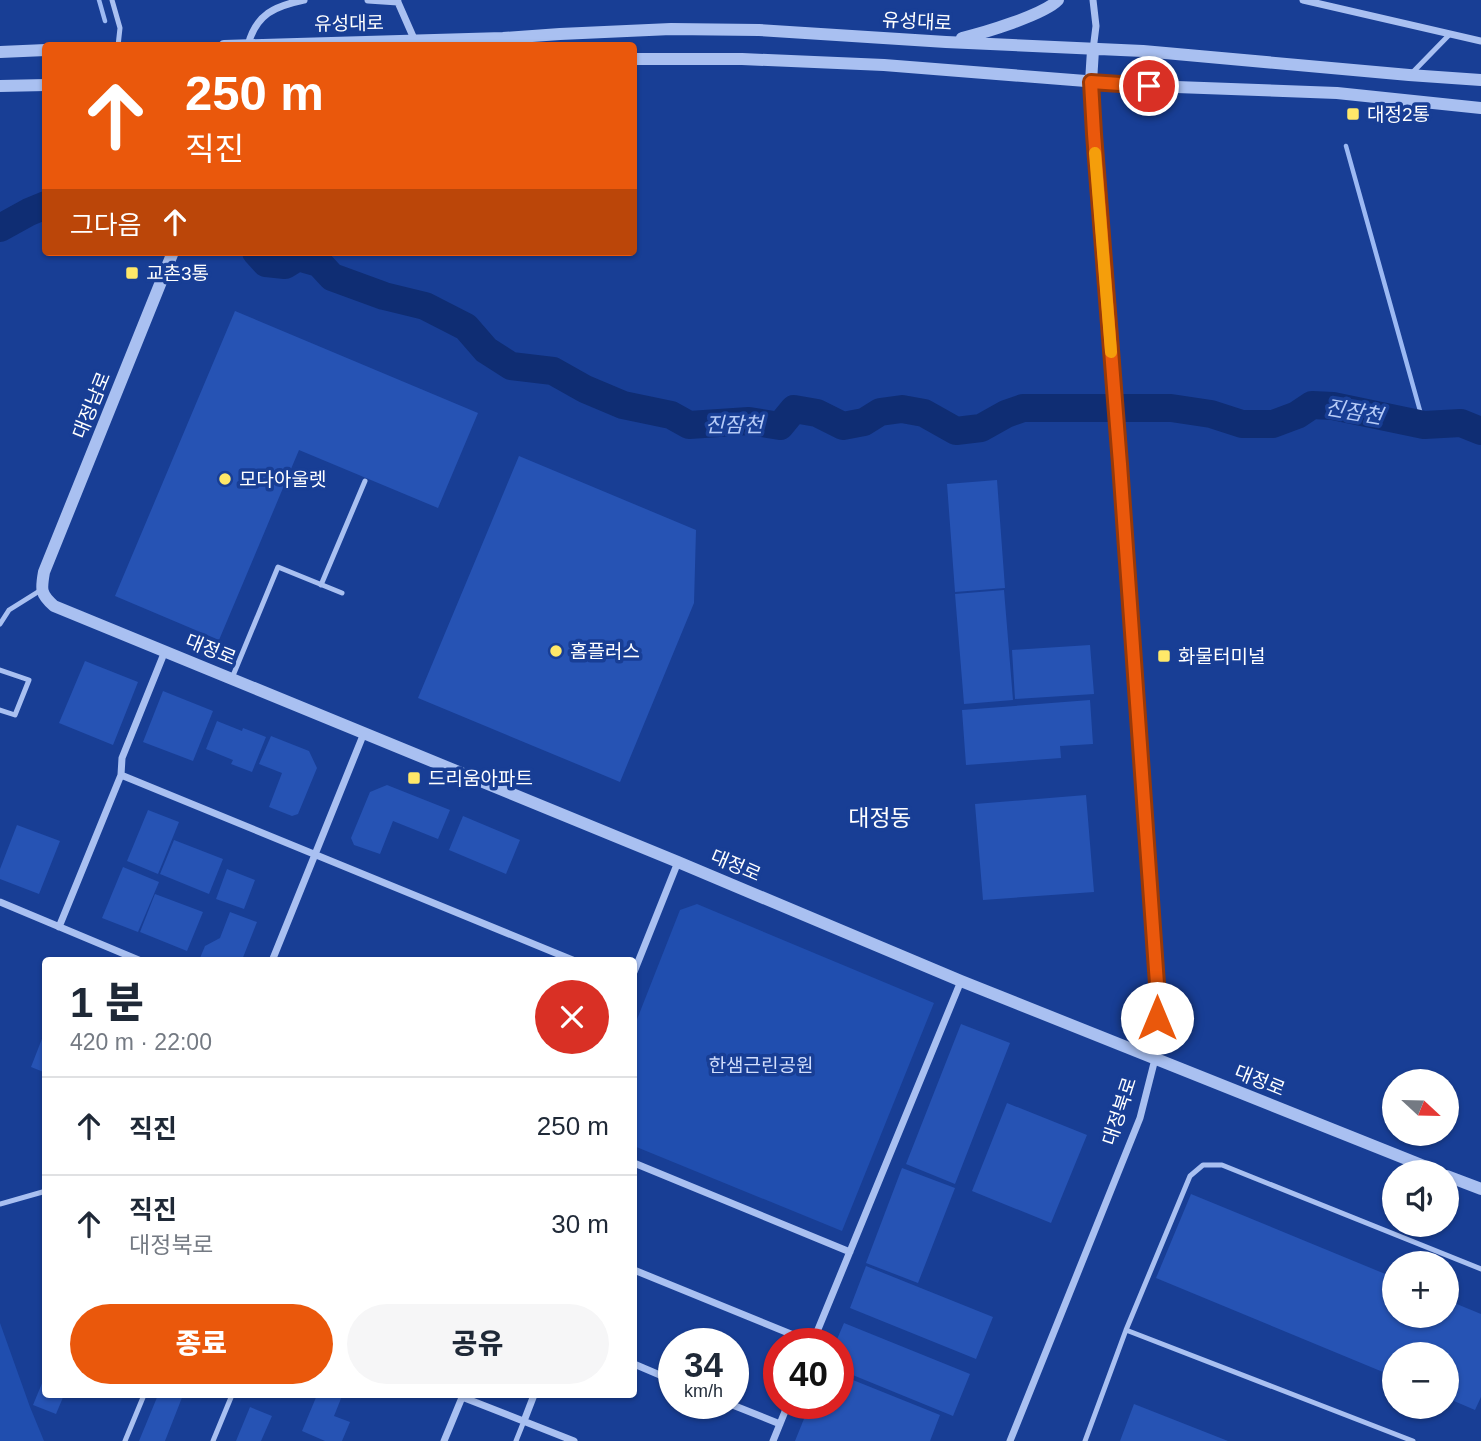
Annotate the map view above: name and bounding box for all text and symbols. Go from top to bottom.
street label: 유성대로 [882,9,952,34]
street label: 유성대로 [314,12,384,35]
pin [1119,56,1179,116]
text: 250 m [185,66,324,120]
icon: arrive [1130,67,1168,105]
icon: ahead [70,70,161,161]
place label: 대정2통 [1367,104,1430,125]
marker: 대정2통 [1345,106,1361,122]
text: 직진 [185,131,244,167]
icon: ahead [156,203,194,241]
text: 그다음 [70,210,142,240]
place label: 교촌3통 [146,263,209,284]
marker: 교촌3통 [124,265,140,281]
street label: 대정남로 [69,369,114,442]
water label: 진잠천 [1324,395,1387,428]
water label: 진잠천 [705,413,766,436]
place label: 모다아울렛 [239,469,326,490]
marker: 모다아울렛 [217,471,233,487]
street label: 대정로 [183,630,239,669]
place label: 홈플러스 [570,641,640,662]
marker: 홈플러스 [548,643,564,659]
place label: 화물터미널 [1178,646,1265,667]
marker: 화물터미널 [1156,648,1172,664]
place label: 드리움아파트 [428,768,533,789]
marker: 드리움아파트 [406,770,422,786]
district label: 대정동 [848,805,912,831]
street label: 대정로 [708,846,764,885]
text: 1 분 [70,979,144,1026]
button: close [535,980,609,1054]
position arrow [1120,981,1194,1055]
text: 420 m · 22:00 [70,1029,212,1055]
park label: 한샘근린공원 [709,1055,813,1076]
street label: 대정로 [1232,1061,1288,1100]
north arrow [1382,1069,1460,1146]
map controls [1382,1069,1459,1419]
street label: 대정북로 [1099,1075,1140,1148]
icon: ahead [70,1107,108,1145]
text: 250 m [537,1111,609,1141]
text: 직진 [129,1114,177,1144]
button: sound [1382,1160,1459,1237]
text: 직진 [129,1195,177,1225]
icon: ahead [70,1205,108,1243]
text: 30 m [551,1209,609,1239]
text: 대정북로 [129,1232,214,1258]
button: + [1382,1251,1459,1328]
button: 종료 [70,1304,333,1384]
button: 공유 [347,1304,609,1384]
speed limit sign: 40 [763,1328,854,1419]
button: − [1382,1342,1459,1419]
text: 34 [684,1345,723,1384]
text: km/h [684,1381,723,1401]

